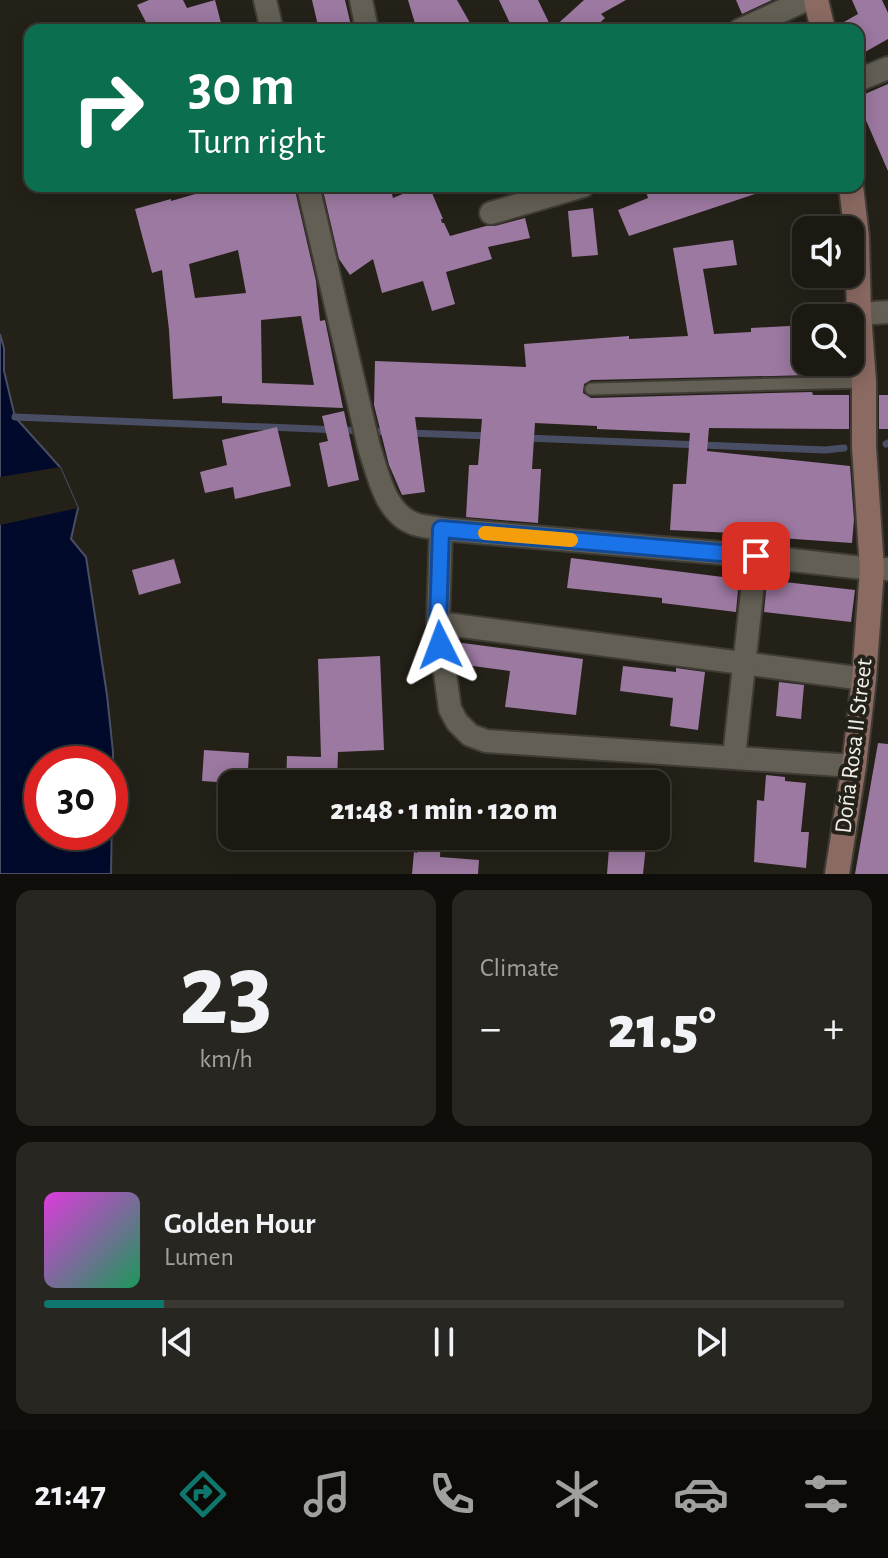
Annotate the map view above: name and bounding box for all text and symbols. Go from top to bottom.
icon: right [56,56,160,160]
text: 30 m [188,59,295,115]
text: Turn right [188,124,325,160]
map controls [792,216,864,376]
button: sound [792,216,864,288]
button: search [792,304,864,376]
pin [722,522,790,590]
icon: arrive [734,534,778,578]
position arrow [398,603,482,687]
street label: Doña Rosa II Street [831,657,877,835]
speed limit sign: 30 [24,746,128,850]
text: 21:48 · 1 min · 120 m [330,795,558,825]
text: 23 [179,940,273,1044]
text: Climate [480,955,559,981]
text: 21.5° [608,999,716,1059]
text: − [480,1007,501,1051]
text: + [823,1007,844,1051]
text: km/h [199,1046,253,1072]
text: Golden Hour [164,1209,316,1239]
text: Lumen [164,1244,234,1270]
icon: previous [155,1320,199,1364]
icon: pause [422,1320,466,1364]
icon: next [689,1320,733,1364]
icon: directions [175,1466,231,1522]
icon: music [299,1466,355,1522]
icon: phone [424,1466,480,1522]
icon: climate [549,1466,605,1522]
icon: car [673,1466,729,1522]
icon: filters [798,1466,854,1522]
text: 21:47 [34,1476,106,1512]

